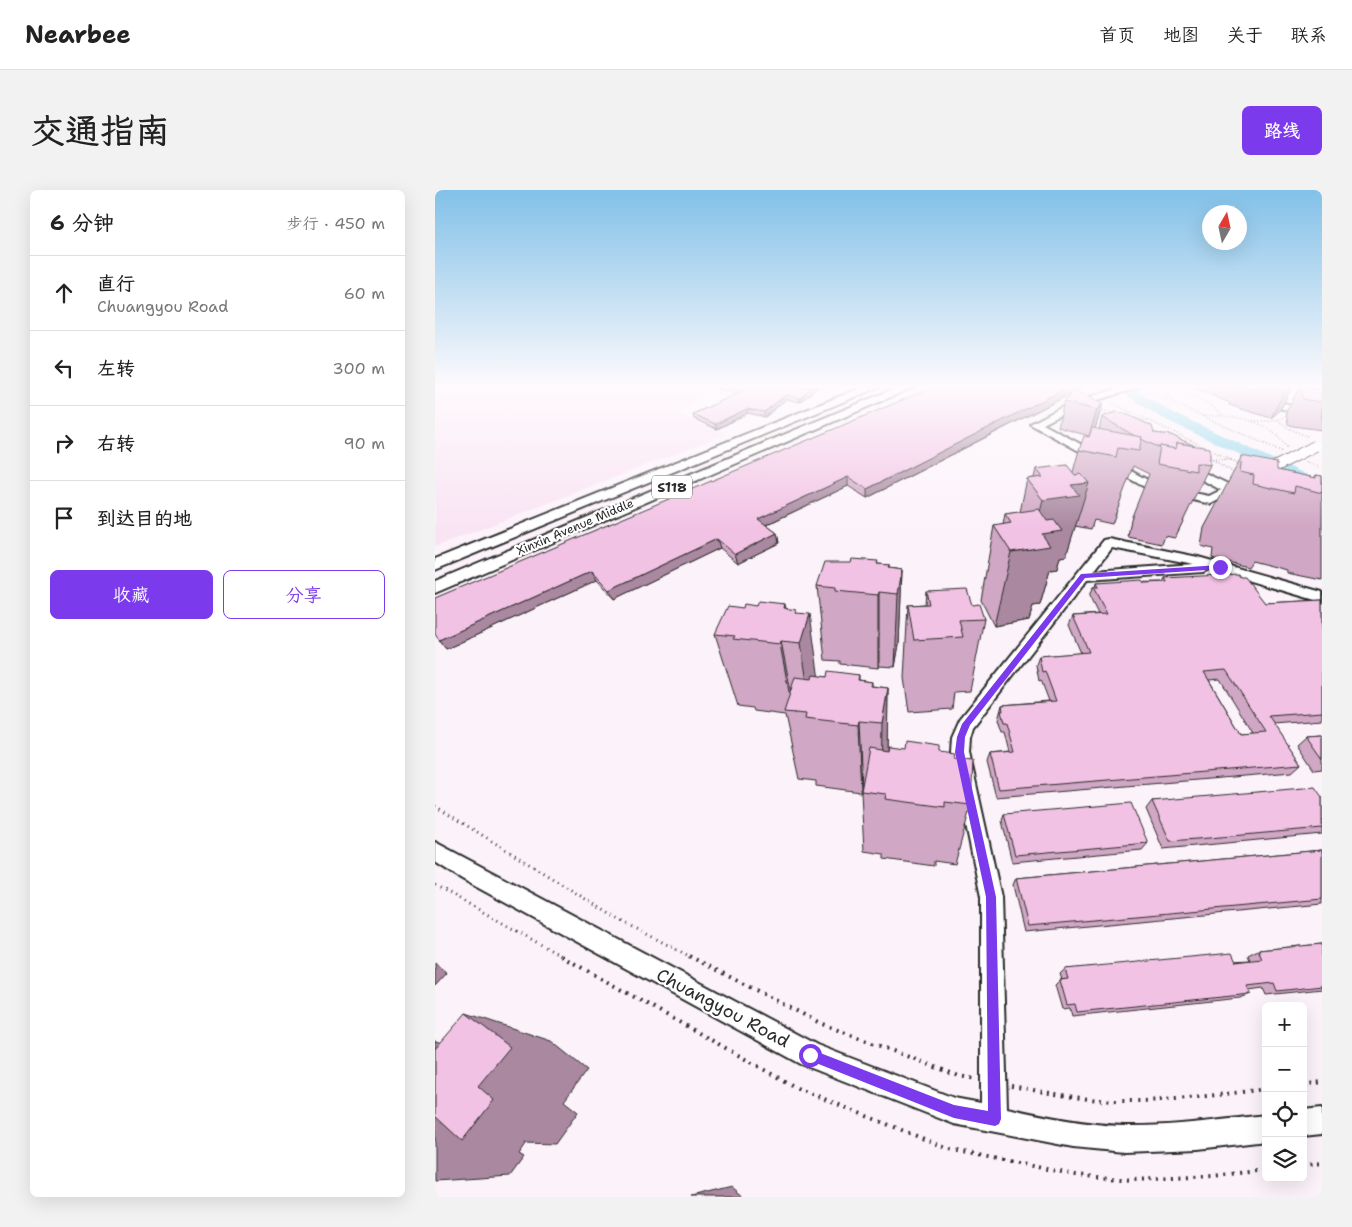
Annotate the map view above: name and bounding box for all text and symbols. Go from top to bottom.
text: Nearbee [25,19,131,51]
text: 首页 [1099,23,1135,47]
text: 地图 [1163,23,1199,47]
text: 关于 [1227,23,1263,47]
text: 联系 [1291,23,1327,47]
button: 路线 [1242,106,1322,155]
text: 交通指南 [30,107,170,154]
north arrow [1202,205,1247,250]
text: 6 分钟 [50,209,114,237]
text: 步行 · 450 m [287,213,385,234]
text: 直行 [97,271,135,296]
icon: ahead [50,279,78,307]
text: 60 m [344,283,385,304]
text: Chuangyou Road [97,296,228,317]
icon: left [50,354,78,382]
text: 左转 [97,356,135,381]
text: 300 m [333,358,385,379]
icon: right [50,429,78,457]
text: 右转 [97,431,135,456]
text: 90 m [344,433,385,454]
road number: S118 [652,476,692,498]
street label: Xinxin Avenue Middle [514,495,636,559]
icon: arrive [50,504,78,532]
text: 到达目的地 [97,506,192,531]
route end [1209,556,1232,579]
button: 收藏 [50,570,213,619]
button: 分享 [223,570,385,619]
street label: Chuangyou Road [652,963,794,1053]
map controls [1262,1002,1307,1182]
button: + [1262,1002,1307,1047]
route start [799,1044,822,1067]
button: − [1262,1047,1307,1092]
button: locate [1262,1092,1307,1137]
button: layers [1262,1137,1307,1182]

